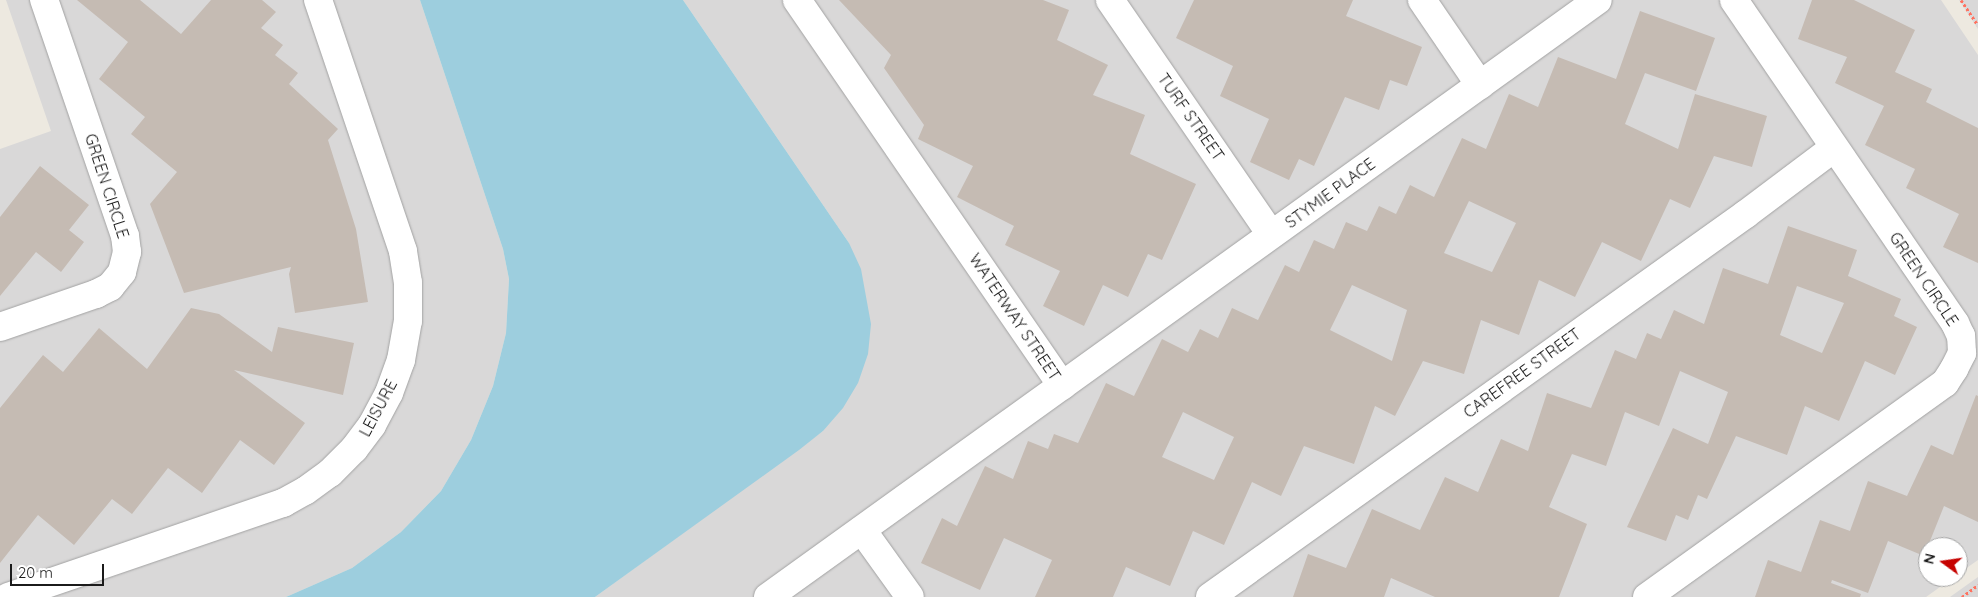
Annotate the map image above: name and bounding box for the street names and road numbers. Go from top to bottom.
street label: TURF STREET [1154,70,1228,164]
street label: GREEN CIRCLE [81,131,133,241]
street label: STYMIE PLACE [1281,154,1379,232]
street label: GREEN CIRCLE [1886,228,1962,330]
street label: WATERWAY STREET [965,250,1065,384]
street label: CAREFREE STREET [1460,324,1584,422]
street label: LEISURE [355,376,401,440]

